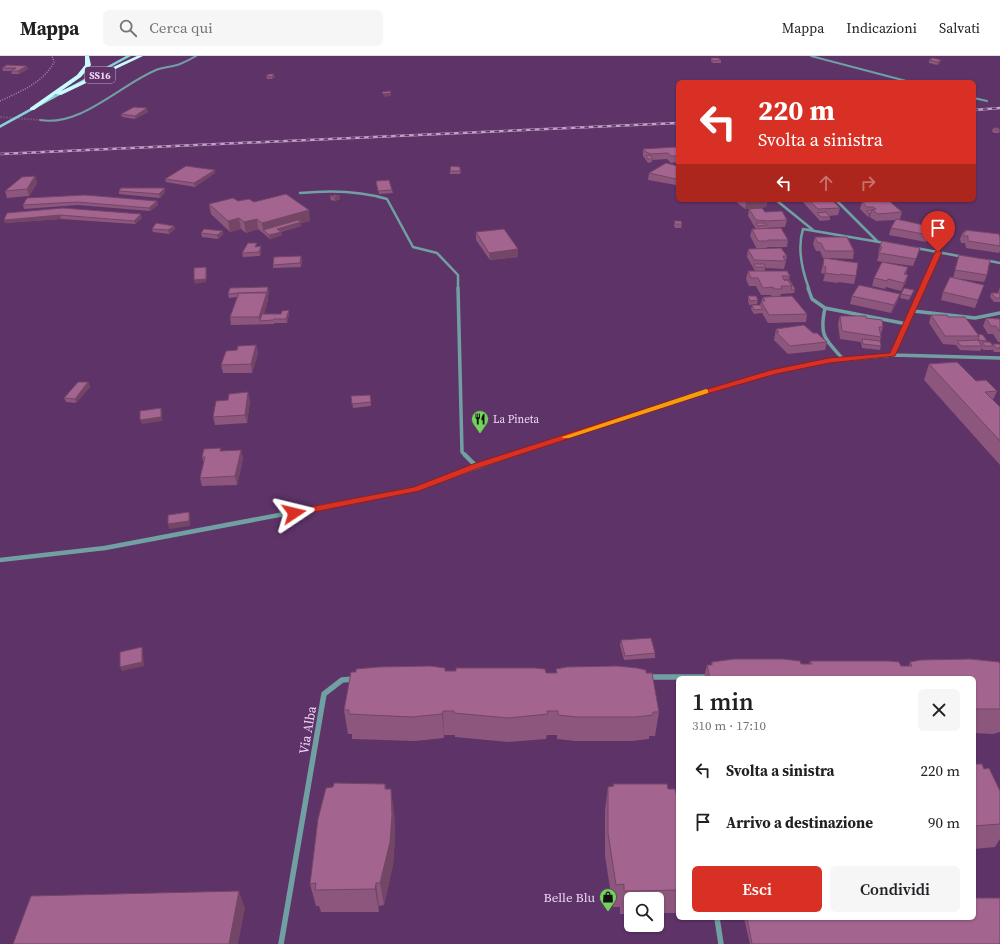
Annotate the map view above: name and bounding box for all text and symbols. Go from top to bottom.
search box [103,10,383,46]
text: Mappa [20,15,79,41]
icon: search [117,17,139,39]
text: Cerca qui [149,17,213,38]
text: Mappa [782,18,824,38]
text: Indicazioni [846,18,917,38]
text: Salvati [939,18,980,38]
road number: SS16 [85,67,115,83]
text: 220 m [758,91,835,129]
icon: left [692,96,744,148]
text: Svolta a sinistra [758,127,883,152]
icon: left [773,172,795,194]
icon: ahead [815,172,837,194]
icon: right [857,172,879,194]
pin [921,211,955,252]
icon: arrive [927,217,949,239]
restaurant icon: La Pineta [470,409,490,434]
place label: La Pineta [493,412,539,427]
position arrow [273,492,315,534]
text: 1 min [692,685,754,718]
button: close [918,689,960,731]
street label: Via Alba [295,704,320,755]
text: 310 m · 17:10 [692,717,766,734]
icon: left [692,759,714,781]
text: Svolta a sinistra [726,760,835,781]
text: 220 m [920,760,960,781]
icon: arrive [692,811,714,833]
text: Arrivo a destinazione [726,812,873,833]
text: 90 m [928,812,960,833]
button: Esci [692,866,822,912]
button: Condividi [830,866,960,912]
shop icon: Belle Blu [598,887,618,912]
place label: Belle Blu [544,889,595,906]
map controls [624,892,664,932]
button: search [624,892,664,932]

